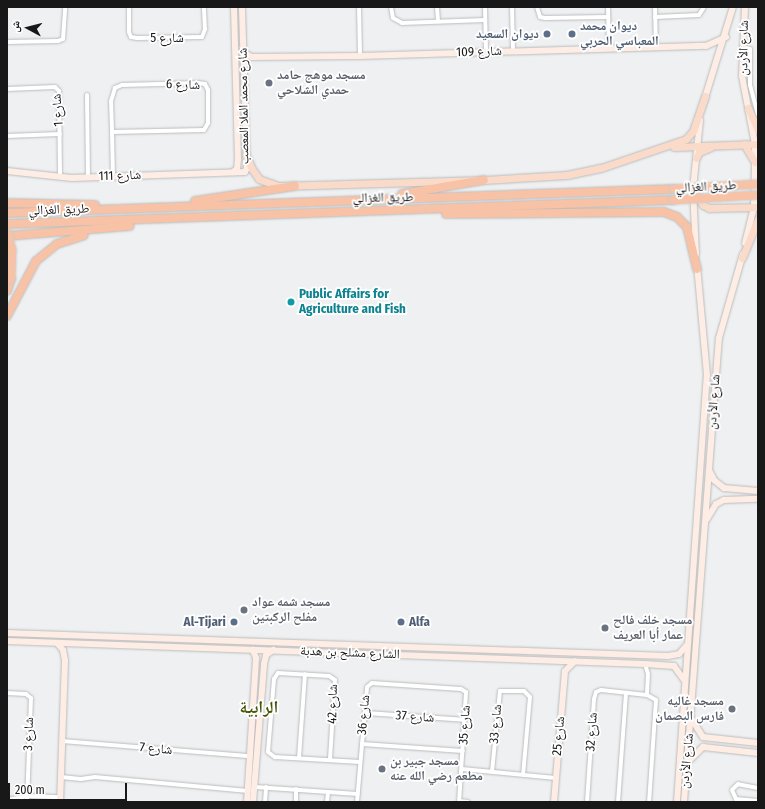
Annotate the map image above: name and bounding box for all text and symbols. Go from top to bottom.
north arrow [8,8,48,48]
place label: ديوان محمد المعباسي الحربي [580,19,659,50]
text: ش [8,20,23,33]
street label: شارع الأردن [736,20,752,76]
place label: ديوان السعيد [476,26,539,42]
marker: ديوان السعيد [542,29,552,39]
marker: ديوان محمد المعباسي الحربي [567,29,577,39]
street label: شارع 5 [150,30,184,46]
street label: شارع 109 [456,43,502,61]
street label: شارع محمد الملا المعصب [235,48,253,164]
place label: مسجد موهج حامد حمدي الشلاحي [277,68,366,99]
street label: شارع 6 [166,77,200,93]
marker: مسجد موهج حامد حمدي الشلاحي [264,78,274,88]
street label: شارع 1 [49,93,67,127]
street label: شارع 111 [98,167,142,185]
street label: طريق الغزالي [675,178,737,196]
street label: طريق الغزالي [352,190,414,206]
street label: طريق الغزالي [28,201,90,219]
place label: Public Affairs for Agriculture and Fish [299,287,406,318]
marker: Public Affairs for Agriculture and Fish [286,297,296,307]
street label: شارع الأردن [704,374,724,430]
place label: مسجد شمه عواد مفلح الركبتين [252,595,330,626]
marker: مسجد شمه عواد مفلح الركبتين [239,605,249,615]
place label: مسجد خلف فالح عمار أبا العريف [613,613,692,644]
place label: Al-Tijari [184,614,226,630]
place label: Alfa [409,614,430,630]
marker: Al-Tijari [229,617,239,627]
marker: Alfa [396,617,406,627]
marker: مسجد خلف فالح عمار أبا العريف [600,623,610,633]
street label: الشارع مشلح بن هدبة [300,643,400,663]
street label: شارع 42 [325,684,341,724]
street label: شارع 36 [354,694,374,736]
place label: مسجد غاليه فارس البصمان [655,694,724,725]
district label: الرابية [240,698,278,718]
street label: شارع 33 [487,704,505,744]
marker: مسجد غاليه فارس البصمان [727,704,737,714]
street label: شارع 35 [456,705,474,745]
street label: شارع 37 [395,708,435,726]
street label: شارع 32 [583,712,601,752]
street label: شارع 25 [550,716,568,756]
street label: شارع 3 [21,717,37,751]
street label: شارع الأردن [677,733,697,789]
street label: شارع 7 [139,740,173,758]
place label: مسجد جبير بن مطعم رضي الله عنه [390,754,483,785]
marker: مسجد جبير بن مطعم رضي الله عنه [377,764,387,774]
scale bar [10,775,129,801]
text: 200 m [15,783,45,797]

